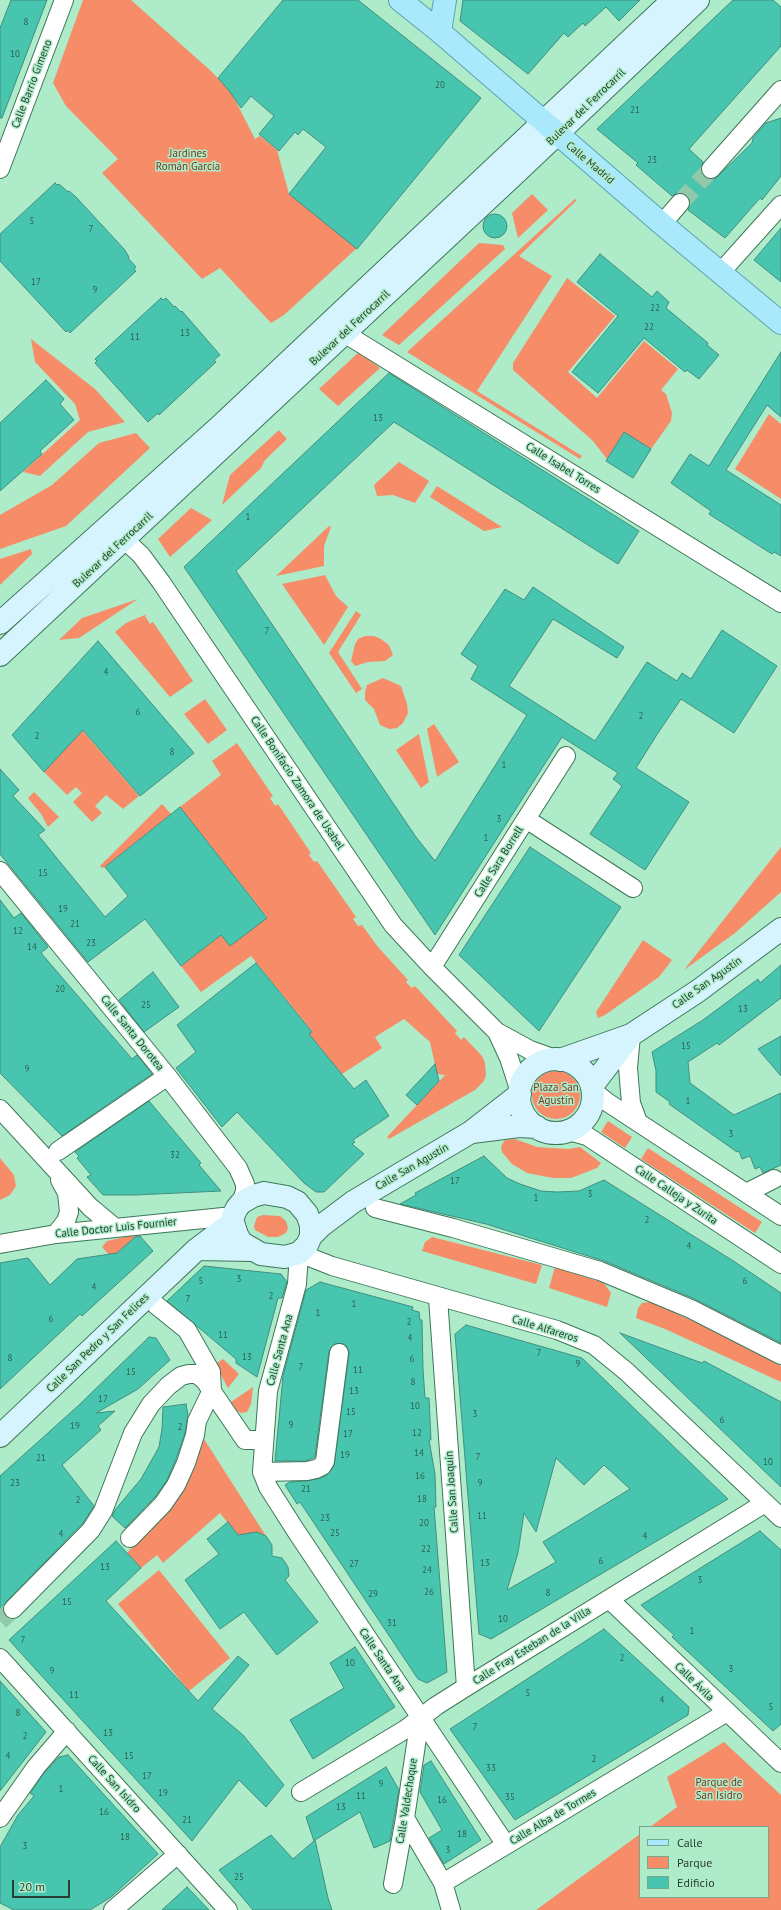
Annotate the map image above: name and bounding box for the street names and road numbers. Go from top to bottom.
street label: Calle Barrio Gimeno [9,38,55,130]
street label: Bulevar del Ferrocarril [544,66,628,148]
street label: Calle Madrid [563,139,617,187]
street label: Bulevar del Ferrocarril [307,287,393,369]
street label: Calle Isabel Torres [523,440,603,496]
street label: Bulevar del Ferrocarril [70,509,156,591]
street label: Calle Bonifacio Zamora de Usabel [247,714,347,852]
street label: Calle Sara Borrell [472,824,526,900]
street label: Calle San Agustín [670,954,744,1012]
street label: Calle Santa Dorotea [98,993,166,1073]
street label: Calle San Agustín [373,1141,451,1193]
street label: Calle Calleja y Zurita [632,1162,720,1228]
street label: Calle Doctor Luis Fournier [55,1215,177,1241]
street label: Calle San Pedro y San Felices [44,1291,152,1395]
street label: Calle Santa Ana [264,1313,296,1387]
street label: Calle Alfareros [510,1313,580,1345]
street label: Calle San Joaquín [443,1451,461,1533]
street label: Calle Fray Esteban de la Villa [471,1604,593,1688]
street label: Calle Santa Ana [356,1626,408,1694]
street label: Calle Ávila [672,1660,716,1704]
street label: Calle San Isidro [85,1752,143,1816]
street label: Calle Valdechoque [394,1757,420,1845]
street label: Calle Alba de Tormes [507,1786,599,1848]

